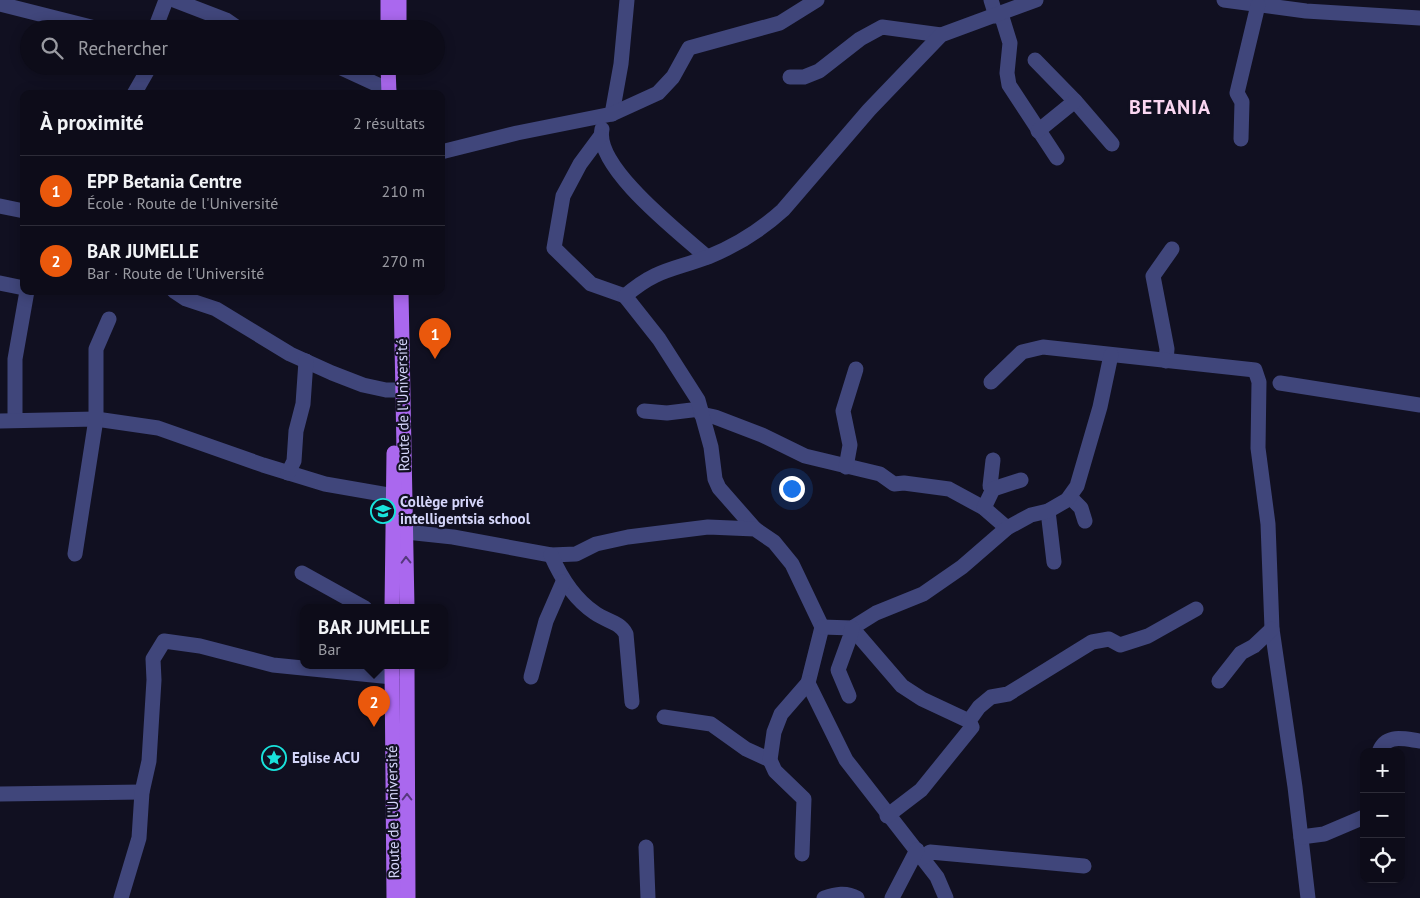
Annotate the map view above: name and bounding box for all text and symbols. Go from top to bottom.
search box [20,20,445,75]
icon: search [38,34,66,62]
text: Rechercher [78,36,168,60]
district label: BETANIA [1129,94,1211,120]
text: À proximité [40,109,144,136]
text: 2 résultats [353,113,425,133]
text: EPP Betania Centre [87,169,242,193]
text: 1 [51,181,61,201]
text: 210 m [382,181,425,201]
text: École · Route de l'Université [87,193,278,213]
text: BAR JUMELLE [87,239,199,263]
text: 2 [51,251,61,271]
text: 270 m [382,251,425,271]
text: Bar · Route de l'Université [87,263,264,283]
pin: 1 [419,318,451,359]
street label: Route de l'Université [392,338,413,472]
your location [779,476,805,502]
place label: Collège privé intelligentsia school [400,492,531,528]
school or university icon: Collège privé intelligentsia school [370,498,396,524]
one-way arrow [401,555,411,563]
popup [300,604,448,669]
text: BAR JUMELLE [318,615,430,639]
text: Bar [318,639,341,659]
pin: 2 [358,686,390,727]
place icon: Eglise ACU [261,745,287,771]
street label: Route de l'Université [382,745,403,879]
place label: Eglise ACU [292,748,360,767]
map controls [1360,748,1405,883]
button: + [1360,748,1405,793]
one-way arrow [402,793,412,800]
button: − [1360,793,1405,838]
button: locate [1360,838,1405,883]

